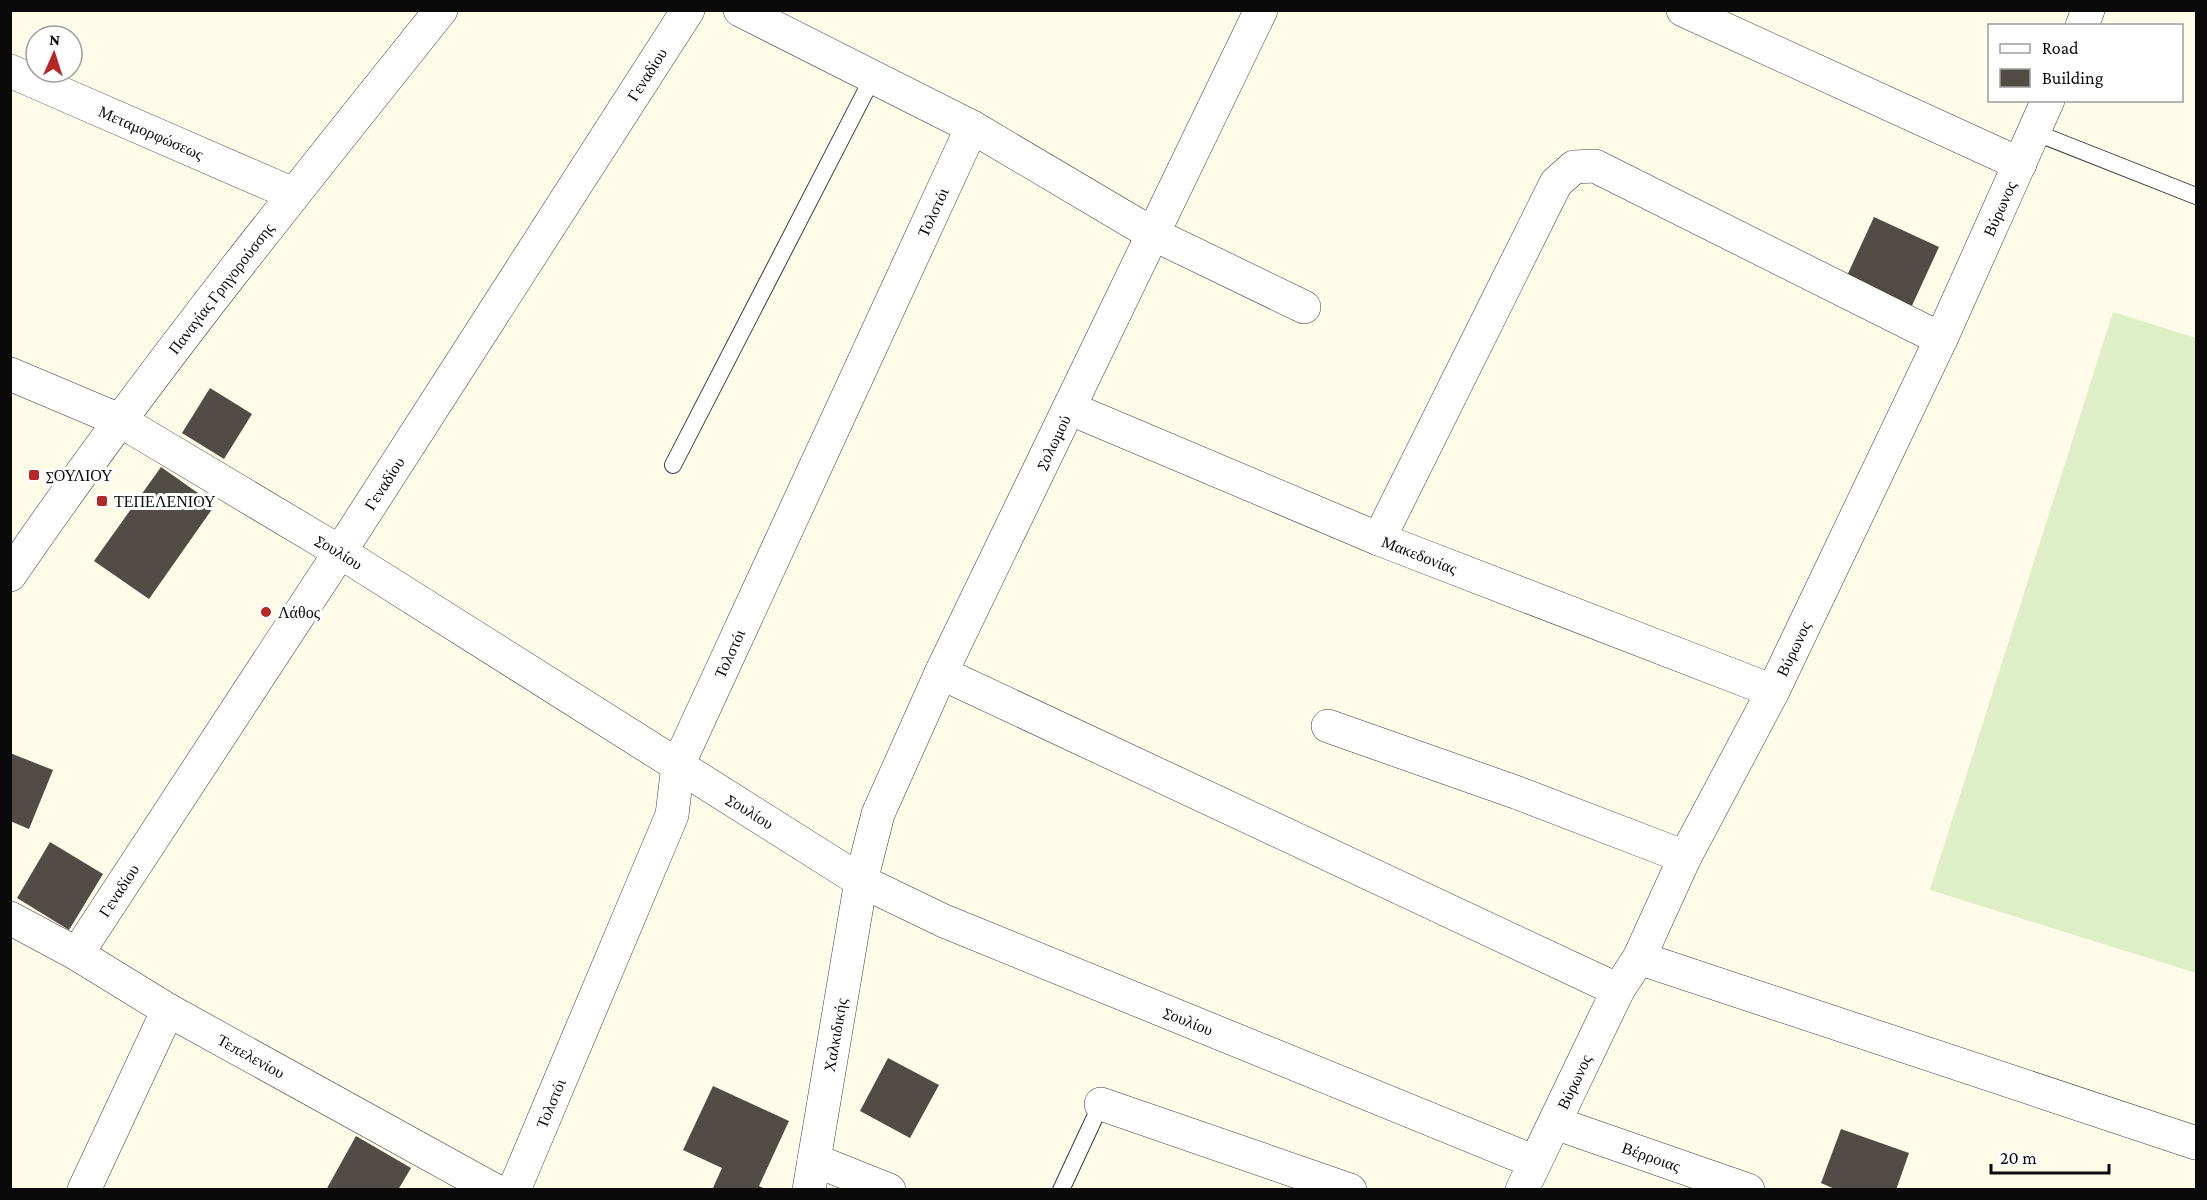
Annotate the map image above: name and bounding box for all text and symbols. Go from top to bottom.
north arrow [24,24,84,84]
legend [1988,24,2183,102]
text: N [49,31,61,48]
text: Road [2042,38,2079,58]
street label: Γεναδίου [624,45,670,104]
text: Building [2042,68,2104,88]
street label: Μεταμορφώσεως [96,103,207,163]
street label: Βύρωνος [1980,178,2020,239]
street label: Τολστόι [915,185,952,239]
street label: Παναγίας Γρηγορούσσης [165,219,278,357]
street label: Σολωμού [1033,412,1075,473]
street label: Γεναδίου [361,454,408,513]
place label: ΣΟΥΛΙΟΥ [46,467,113,484]
marker: ΣΟΥΛΙΟΥ [27,468,41,482]
place label: ΤΕΠΕΛΕΝΙΟΥ [114,493,216,510]
marker: ΤΕΠΕΛΕΝΙΟΥ [95,494,109,508]
street label: Σουλίου [313,532,366,573]
street label: Μακεδονίας [1379,533,1460,578]
place label: Λάθος [278,604,321,621]
marker: Λάθος [259,605,273,619]
street label: Βύρωνος [1773,618,1814,679]
street label: Τολστόι [711,626,749,681]
street label: Σουλίου [724,791,776,833]
street label: Γεναδίου [96,861,142,920]
street label: Χαλκιδικής [821,996,851,1073]
street label: Σουλίου [1161,1004,1216,1039]
street label: Τεπελενίου [214,1031,288,1082]
street label: Βύρωνος [1554,1051,1595,1112]
street label: Τολστόι [533,1076,569,1131]
scale bar [1991,1137,2110,1175]
street label: Βέρροιας [1620,1139,1683,1175]
text: 20 m [2000,1148,2037,1168]

